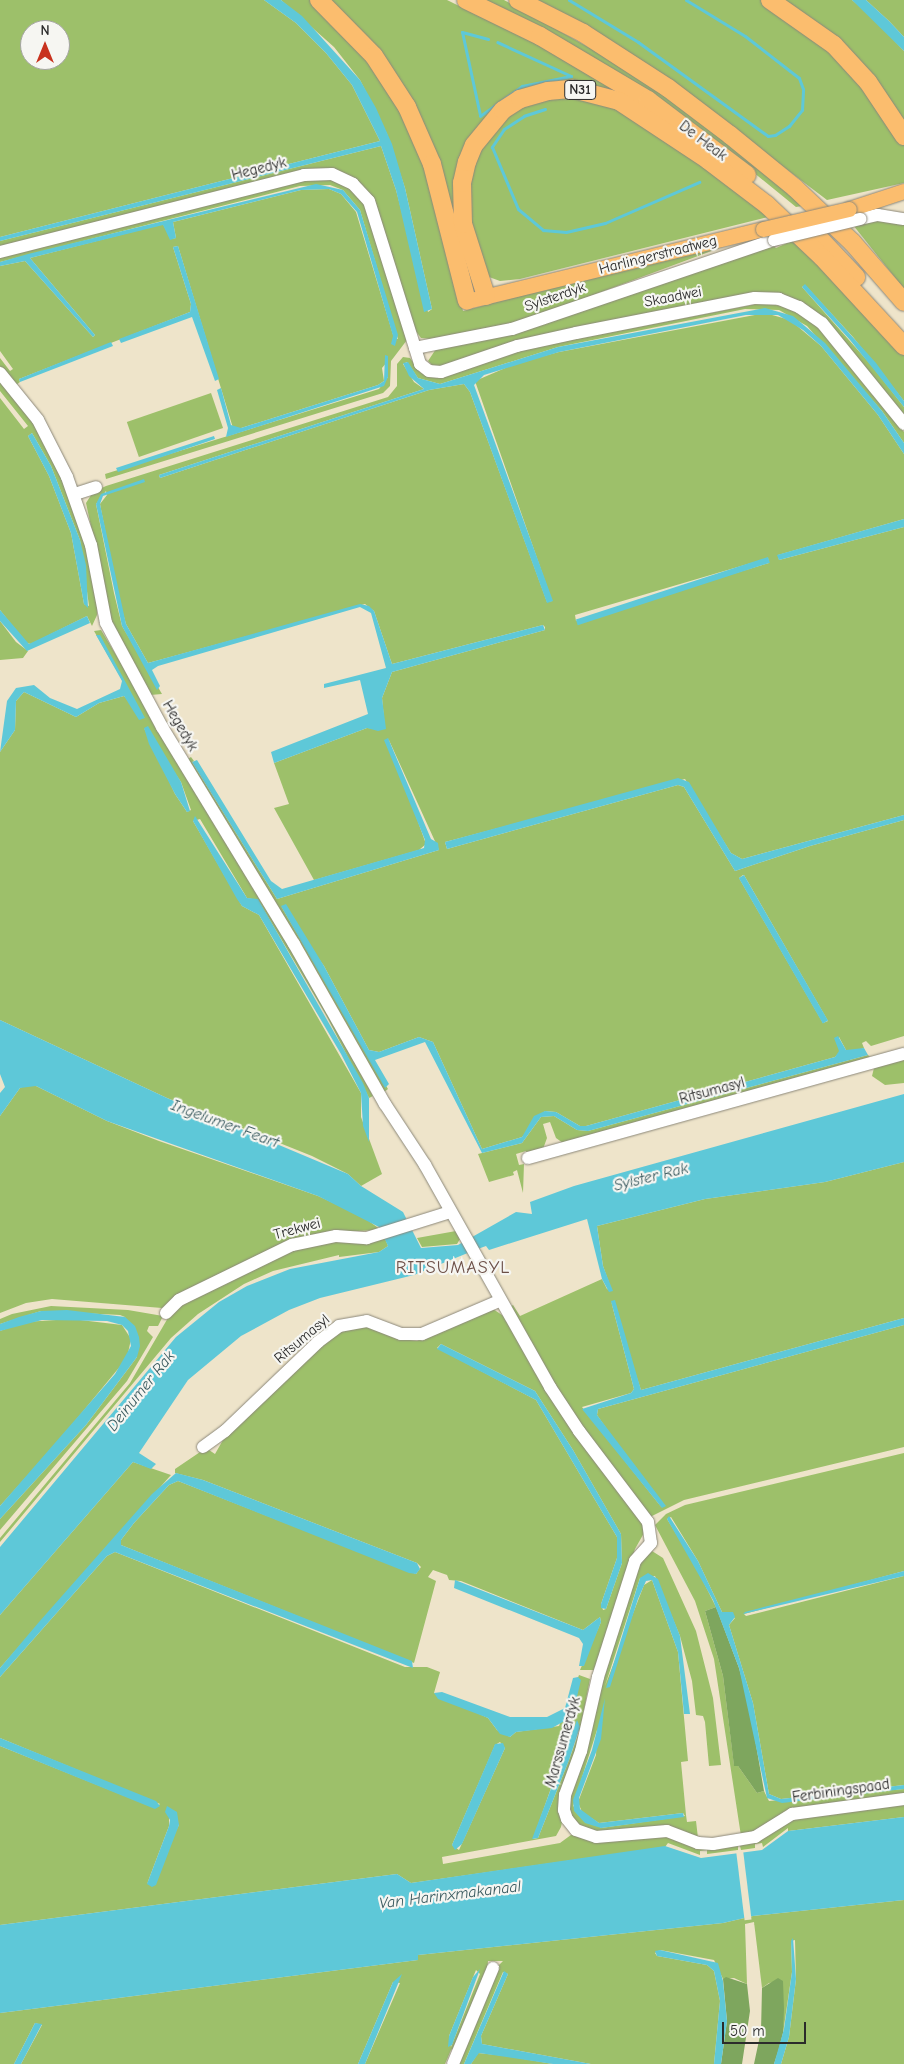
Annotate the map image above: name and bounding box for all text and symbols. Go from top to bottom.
north arrow [20,20,70,70]
text: N [40,22,50,39]
road number: N31 [564,78,596,102]
street label: De Heak [675,117,731,165]
street label: Hegedyk [230,154,288,184]
street label: Harlingerstraatweg [597,232,719,278]
street label: Sylsterdyk [522,278,588,316]
street label: Skaadwei [643,283,703,311]
street label: Hegedyk [158,697,202,755]
street label: Ritsumasyl [677,1074,747,1108]
water label: Ingelumer Feart [168,1096,282,1152]
water label: Sylster Rak [612,1158,690,1196]
street label: Trekwei [272,1214,322,1244]
district label: RITSUMASYL [394,1257,512,1279]
street label: Ritsumasyl [271,1311,333,1367]
water label: Deinumer Rak [103,1347,179,1435]
street label: Marssumerdyk [541,1694,585,1790]
street label: Ferbiningspaad [791,1775,891,1807]
water label: Van Harinxmakanaal [378,1877,522,1913]
scale bar [724,2012,808,2044]
text: 50 m [730,2022,765,2040]

